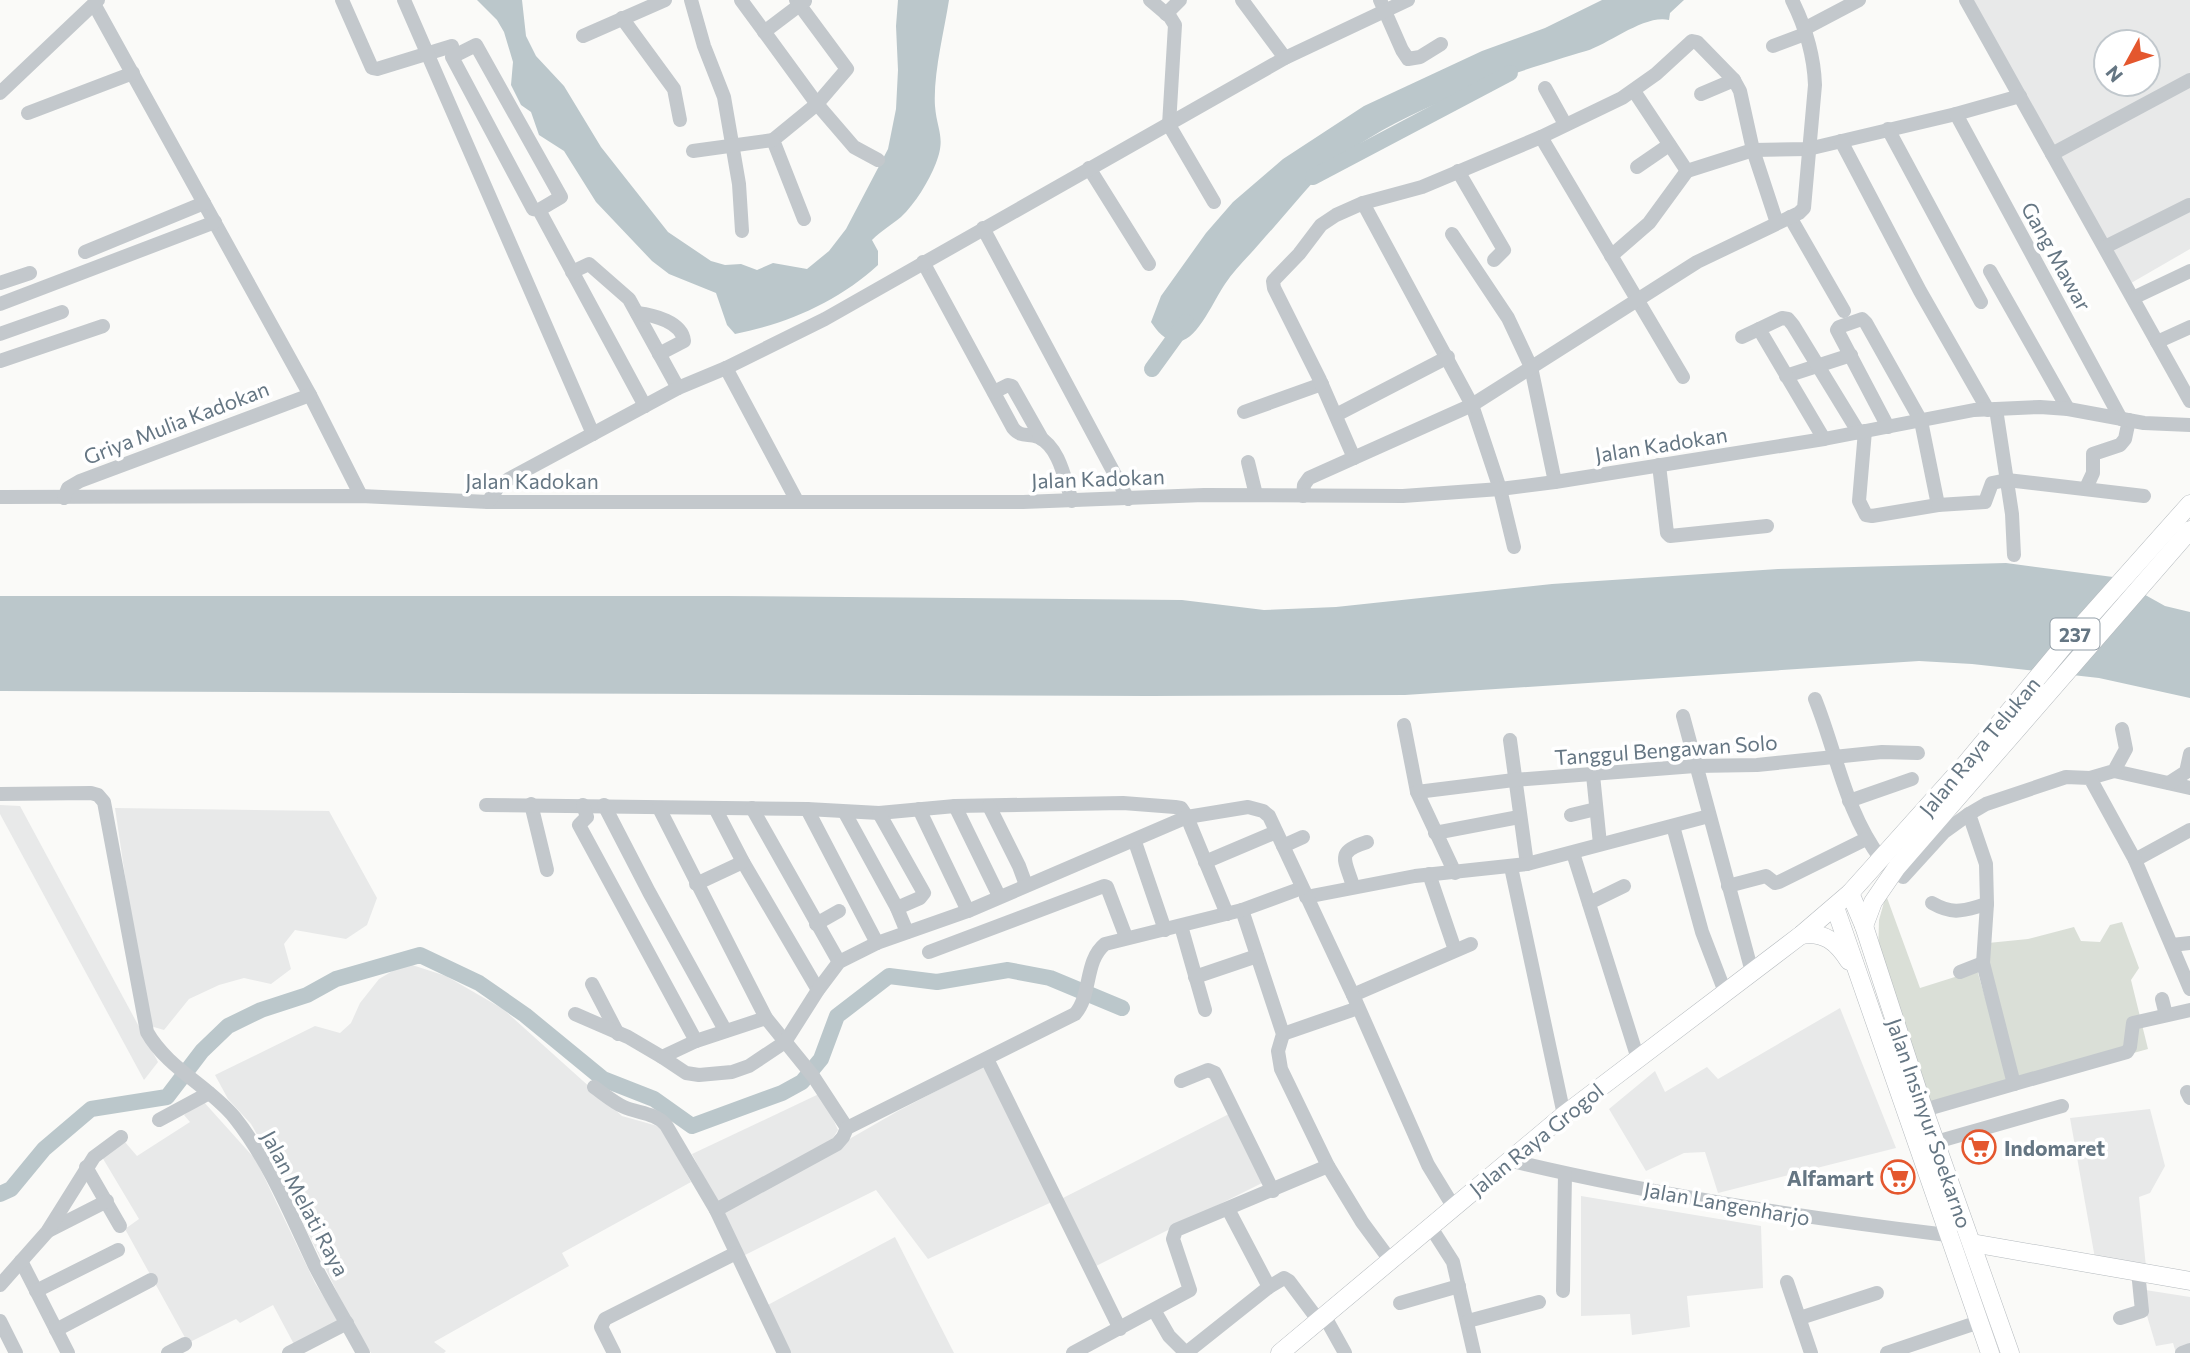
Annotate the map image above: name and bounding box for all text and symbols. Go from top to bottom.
north arrow [2092,28,2162,98]
text: N [2100,61,2127,87]
street label: Gang Mawar [2017,197,2097,315]
street label: Griya Mulia Kadokan [80,375,272,469]
street label: Jalan Kadokan [1593,421,1729,467]
street label: Jalan Kadokan [1031,463,1165,493]
street label: Jalan Kadokan [465,468,599,493]
road number: 237 [2050,618,2100,650]
street label: Jalan Raya Telukan [1913,671,2045,821]
street label: Tanggul Bengawan Solo [1554,729,1778,769]
street label: Jalan Insinyur Soekarno [1882,1015,1978,1231]
street label: Jalan Raya Grogol [1464,1077,1608,1201]
street label: Jalan Melati Raya [257,1126,355,1280]
supermarket icon: Indomaret [1960,1128,1998,1166]
place label: Indomaret [2004,1135,2105,1160]
supermarket icon: Alfamart [1879,1158,1917,1196]
place label: Alfamart [1787,1165,1874,1190]
street label: Jalan Langenharjo [1642,1176,1812,1230]

